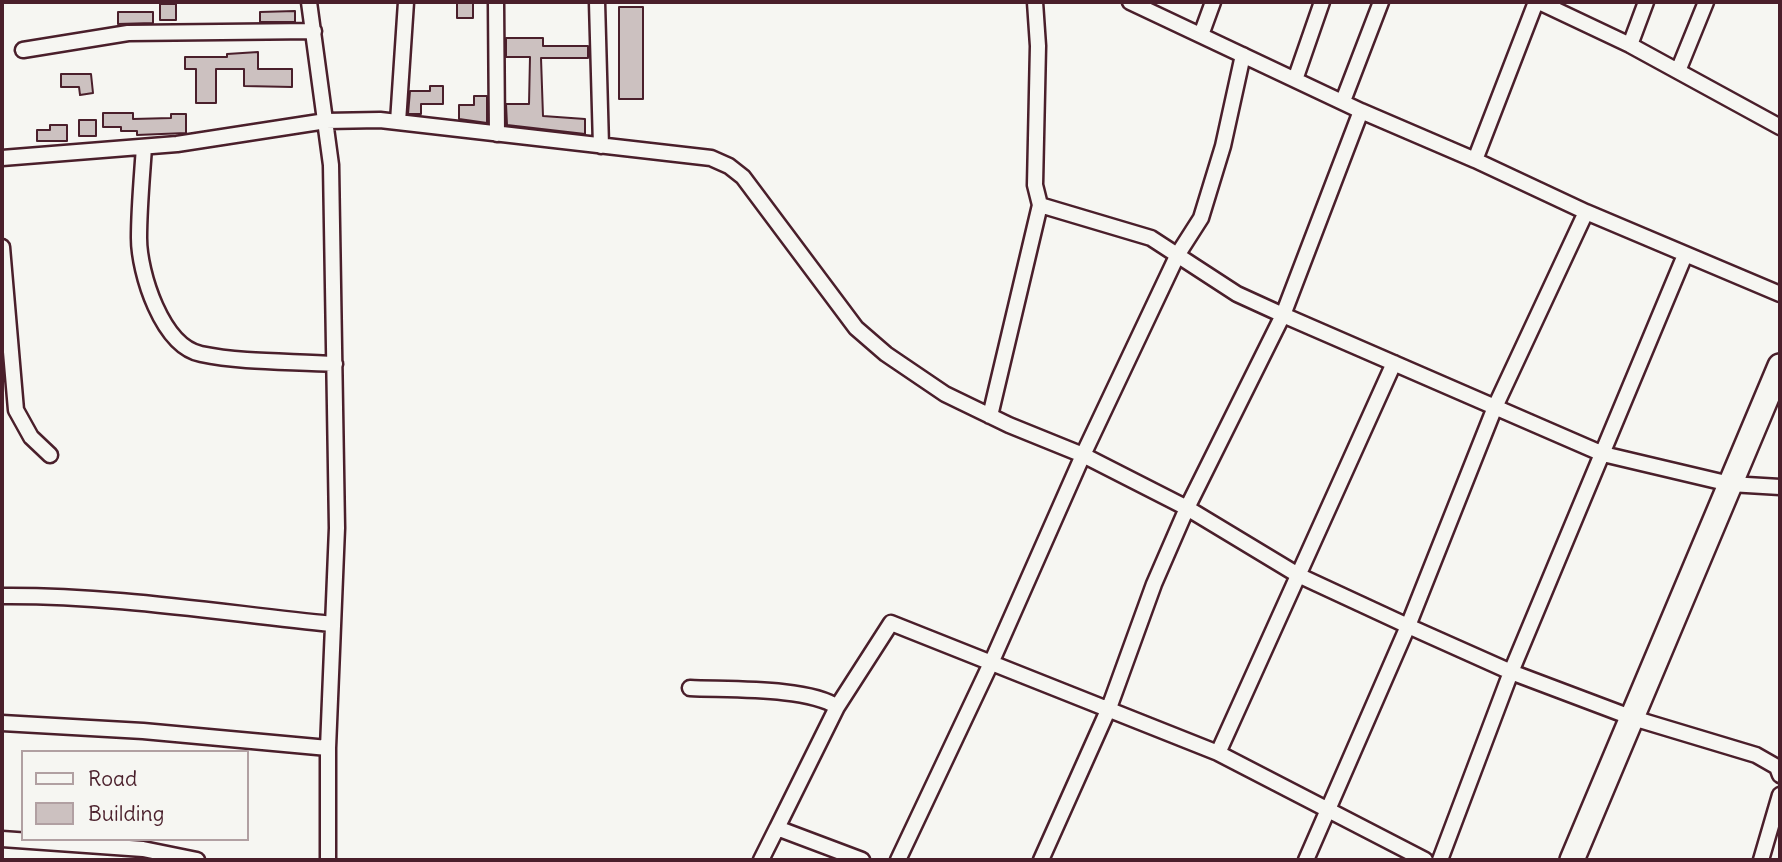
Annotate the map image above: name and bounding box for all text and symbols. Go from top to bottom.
legend [21,750,248,841]
text: Road [88,765,137,792]
text: Building [88,800,164,827]

